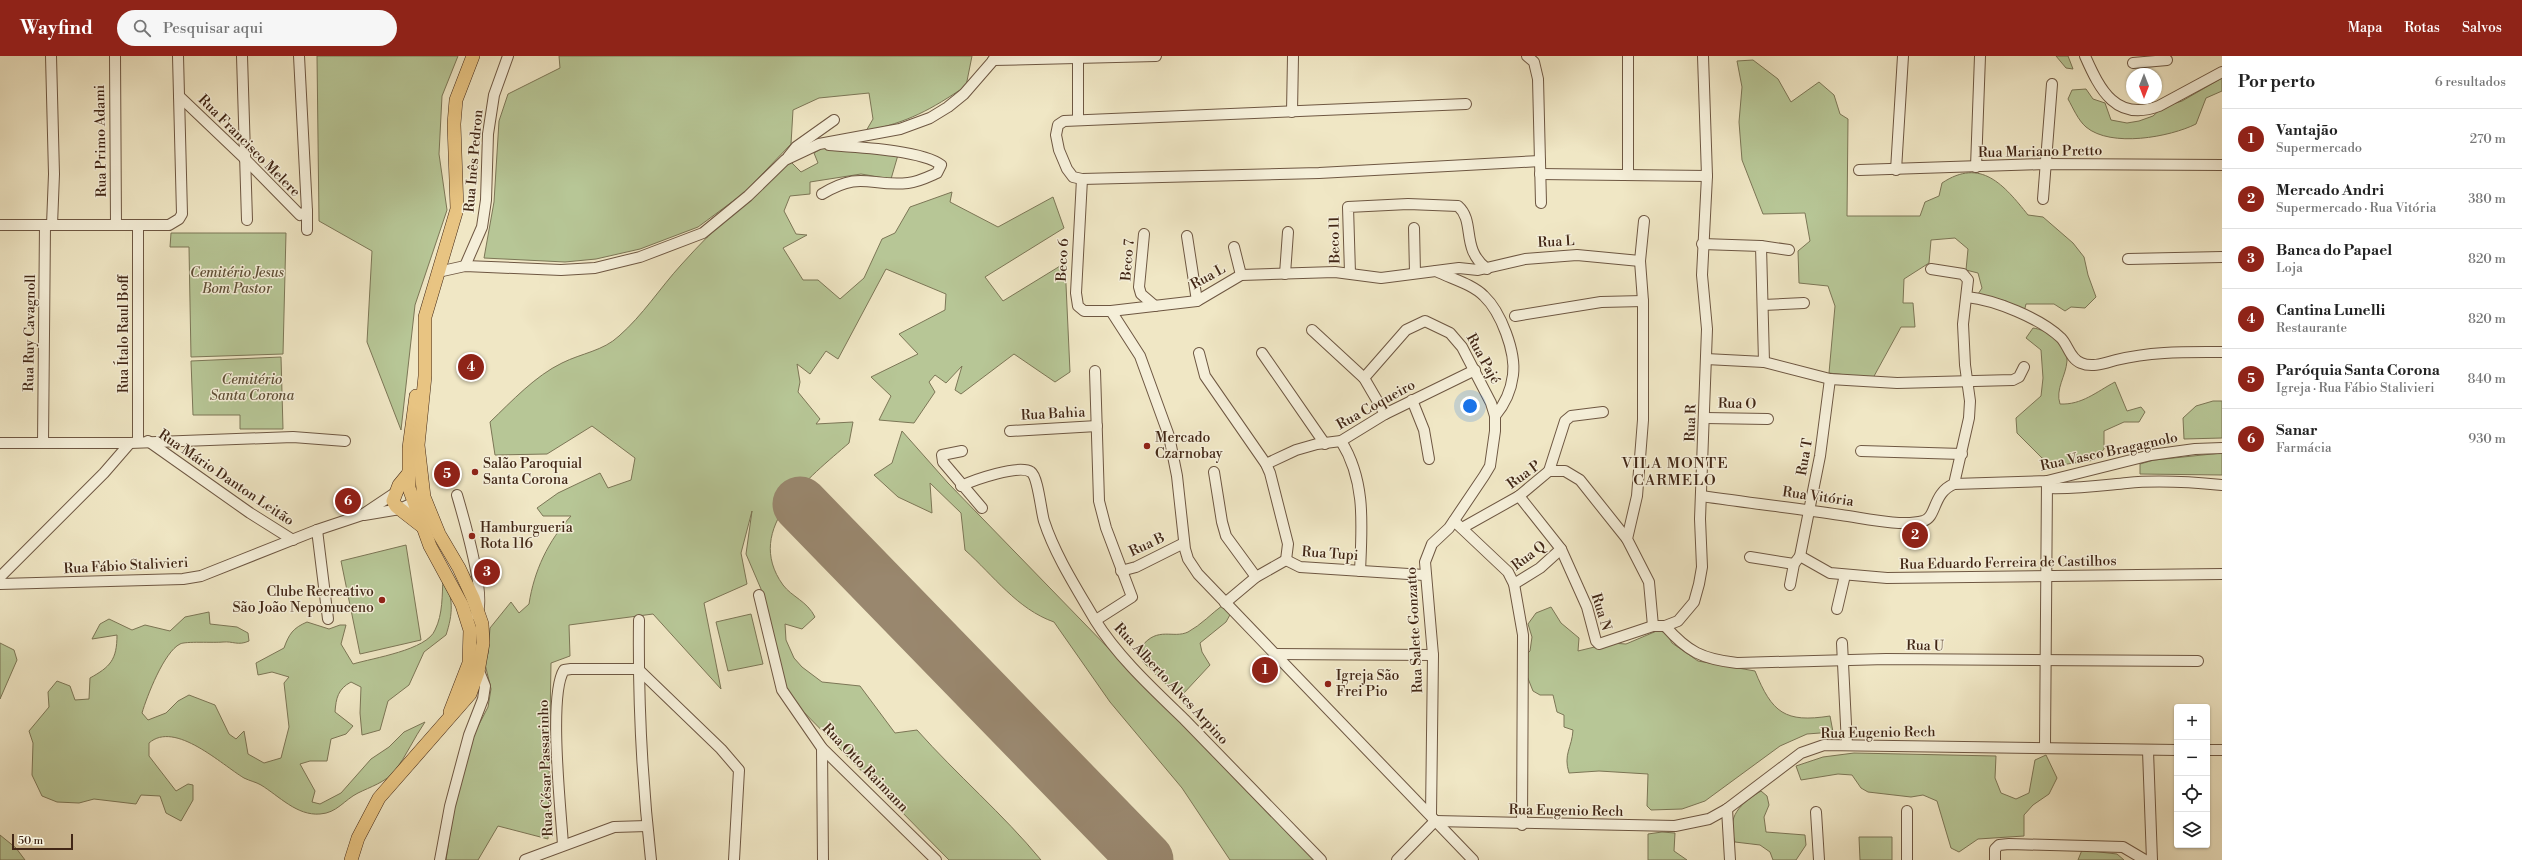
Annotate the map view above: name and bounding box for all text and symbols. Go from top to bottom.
search box [117,10,397,46]
text: Wayfind [20,16,93,40]
icon: search [131,17,153,39]
text: Pesquisar aqui [163,19,263,38]
text: Mapa [2348,19,2382,37]
text: Rotas [2404,19,2440,37]
text: Salvos [2462,19,2502,37]
north arrow [2126,68,2162,104]
text: Por perto [2238,71,2315,93]
text: 6 resultados [2435,74,2506,90]
street label: Rua Primo Adami [91,84,111,197]
street label: Rua Francisco Melere [194,91,304,201]
street label: Rua Inês Pedron [461,108,488,213]
text: Vantajão [2276,121,2338,140]
text: 1 [2248,131,2254,147]
text: 270 m [2470,131,2506,147]
text: Supermercado [2276,140,2362,156]
street label: Rua Mariano Pretto [1978,142,2102,162]
text: Mercado Andri [2276,181,2384,200]
text: 2 [2247,191,2255,207]
text: 380 m [2468,191,2506,207]
text: Supermercado · Rua Vitória [2276,200,2436,216]
street label: Beco 11 [1326,216,1344,265]
street label: Rua L [1537,232,1575,252]
street label: Beco 6 [1053,237,1073,283]
street label: Beco 7 [1117,238,1139,283]
text: Banca do Papael [2276,241,2392,260]
text: 3 [2247,251,2255,267]
text: 820 m [2468,251,2506,267]
street label: Rua L [1188,260,1228,294]
text: Loja [2276,260,2303,276]
park label: Cemitério Jesus Bom Pastor [190,264,284,298]
street label: Rua Ruy Cavagnoll [20,274,40,392]
street label: Rua Ítalo Raul Boff [113,274,133,393]
text: Cantina Lunelli [2276,301,2385,320]
text: 4 [2247,311,2255,327]
text: 820 m [2468,311,2506,327]
text: Restaurante [2276,320,2347,336]
street label: Rua Pajé [1462,331,1504,387]
pin: 4 [458,352,484,382]
text: Paróquia Santa Corona [2276,361,2440,380]
park label: Cemitério Santa Corona [210,371,294,405]
text: 5 [2247,371,2255,387]
text: 840 m [2467,371,2506,387]
street label: Rua Coqueiro [1334,376,1419,434]
text: Igreja · Rua Fábio Stalivieri [2276,380,2435,396]
street label: Rua O [1718,395,1756,413]
your location [1460,396,1480,416]
street label: Rua Bahia [1020,403,1087,425]
street label: Rua R [1681,404,1701,442]
text: Sanar [2276,421,2318,440]
street label: Rua Mário Danton Leitão [155,426,297,530]
place label: Mercado Czarnobay [1155,429,1223,463]
street label: Rua Vasco Bragagnolo [2039,429,2180,475]
text: 6 [2247,431,2255,447]
text: 930 m [2468,431,2506,447]
street label: Rua T [1793,437,1817,477]
text: Farmácia [2276,440,2332,456]
marker: Mercado Czarnobay [1142,441,1152,451]
district label: VILA MONTE CARMELO [1620,454,1729,490]
place label: Salão Paroquial Santa Corona [483,455,582,489]
street label: Rua P [1504,457,1545,493]
pin: 5 [434,459,460,489]
marker: Salão Paroquial Santa Corona [470,467,480,477]
street label: Rua Vitória [1781,483,1856,511]
pin: 6 [335,486,361,516]
place label: Hamburgueria Rota 116 [480,519,574,553]
pin: 2 [1902,520,1928,550]
street label: Rua B [1126,529,1168,561]
marker: Hamburgueria Rota 116 [467,531,477,541]
street label: Rua Q [1508,537,1550,575]
street label: Rua Tupi [1301,543,1359,565]
street label: Rua Eduardo Ferreira de Castilhos [1899,552,2117,574]
street label: Rua Fábio Stalivieri [63,554,189,578]
pin: 3 [474,557,500,587]
street label: Rua Salete Gonzatto [1403,566,1427,694]
place label: Clube Recreativo São João Nepomuceno [233,583,374,617]
street label: Rua N [1587,591,1615,633]
marker: Clube Recreativo São João Nepomuceno [377,595,387,605]
street label: Rua Alberto Alves Arpino [1110,619,1232,749]
street label: Rua U [1906,637,1945,655]
pin: 1 [1252,655,1278,685]
place label: Igreja São Frei Pio [1336,667,1400,701]
marker: Igreja São Frei Pio [1323,679,1333,689]
street label: Rua César Passarinho [535,699,557,837]
map controls [2174,704,2210,848]
button: + [2174,704,2210,740]
street label: Rua Otto Raimann [818,720,912,817]
street label: Rua Eugenio Rech [1820,723,1936,743]
button: − [2174,740,2210,776]
button: locate [2174,776,2210,812]
street label: Rua Eugenio Rech [1508,801,1624,821]
button: layers [2174,812,2210,848]
scale bar [12,832,73,851]
text: 50 m [18,834,43,848]

